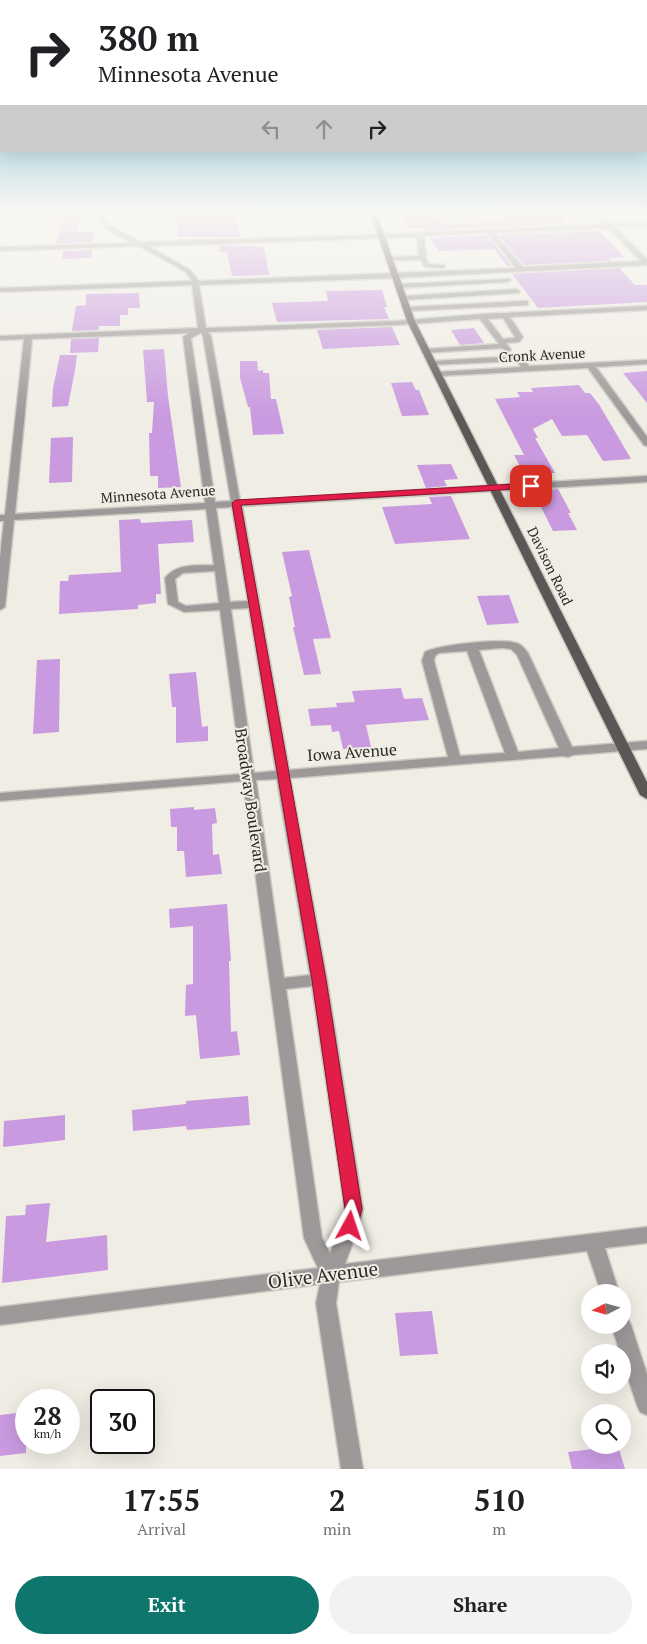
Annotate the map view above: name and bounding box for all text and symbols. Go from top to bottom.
text: 380 m [98,15,199,61]
icon: right [15,20,80,85]
text: Minnesota Avenue [98,59,279,88]
icon: left [257,115,285,143]
icon: ahead [310,115,338,143]
icon: right [363,115,391,143]
street label: Cronk Avenue [498,343,586,366]
pin [510,465,552,507]
icon: arrive [517,472,545,500]
street label: Minnesota Avenue [100,480,216,507]
street label: Davison Road [523,523,578,608]
street label: Broadway Boulevard [230,727,272,874]
street label: Iowa Avenue [306,738,398,766]
position arrow [323,1199,375,1251]
street label: Olive Avenue [266,1255,379,1294]
north arrow [581,1284,631,1334]
map controls [581,1284,631,1454]
button: sound [581,1344,631,1394]
speed limit sign: 30 [90,1389,155,1454]
text: 28 [33,1399,62,1432]
button: search [581,1404,631,1454]
text: km/h [34,1426,61,1441]
text: 17:55 [122,1480,201,1520]
text: 2 [329,1480,346,1520]
text: 510 [474,1480,525,1520]
text: Arrival [137,1518,186,1540]
text: min [323,1518,351,1540]
text: m [492,1518,506,1540]
button: Exit [15,1576,319,1634]
button: Share [329,1576,632,1634]

